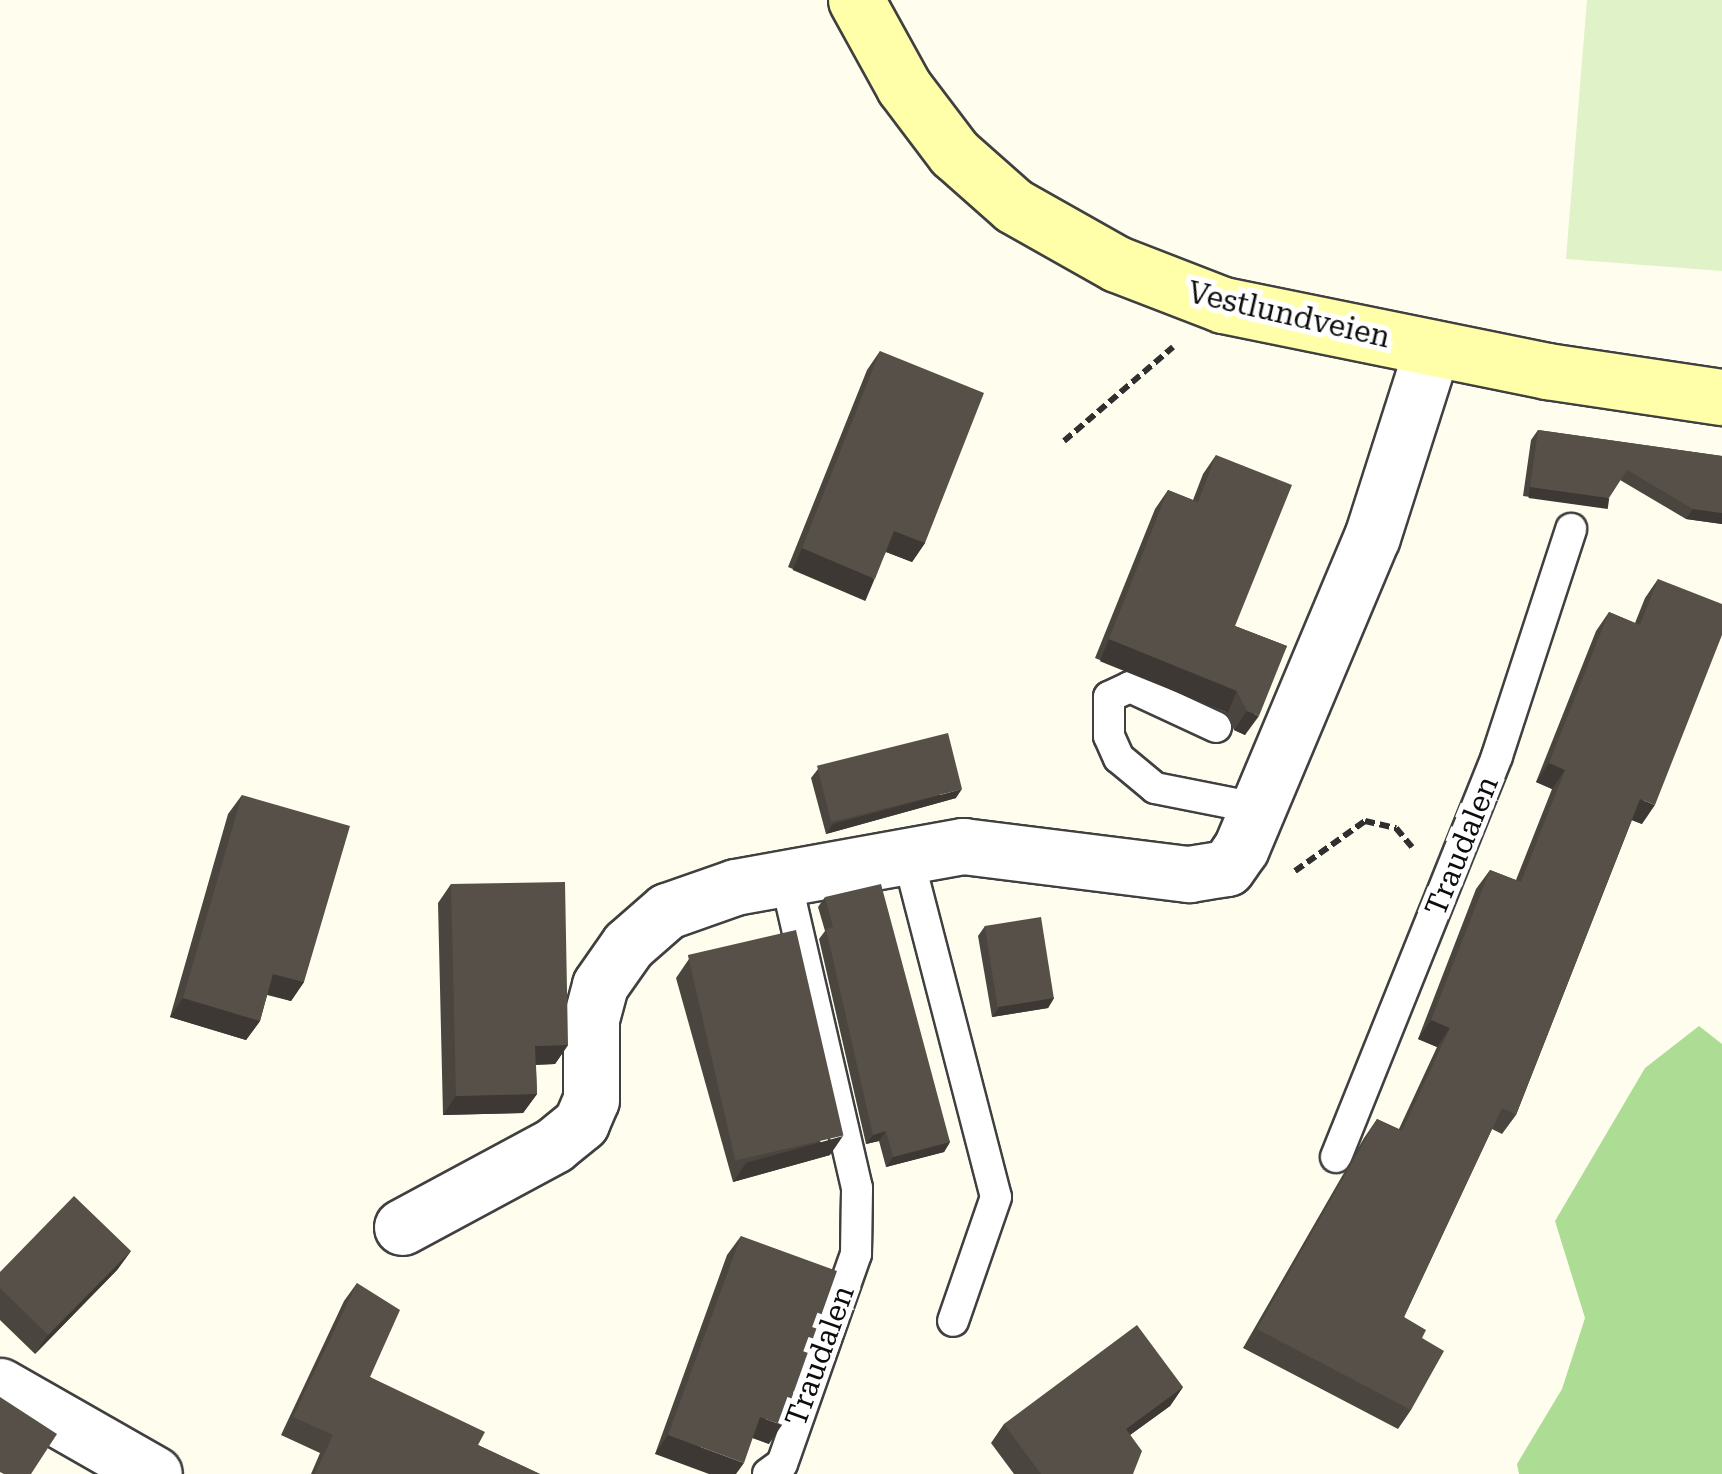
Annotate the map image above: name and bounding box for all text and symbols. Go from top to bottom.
street label: Vestlundveien [1184,274,1394,356]
street label: Traudalen [1418,771,1506,921]
street label: Traudalen [778,1281,862,1431]

